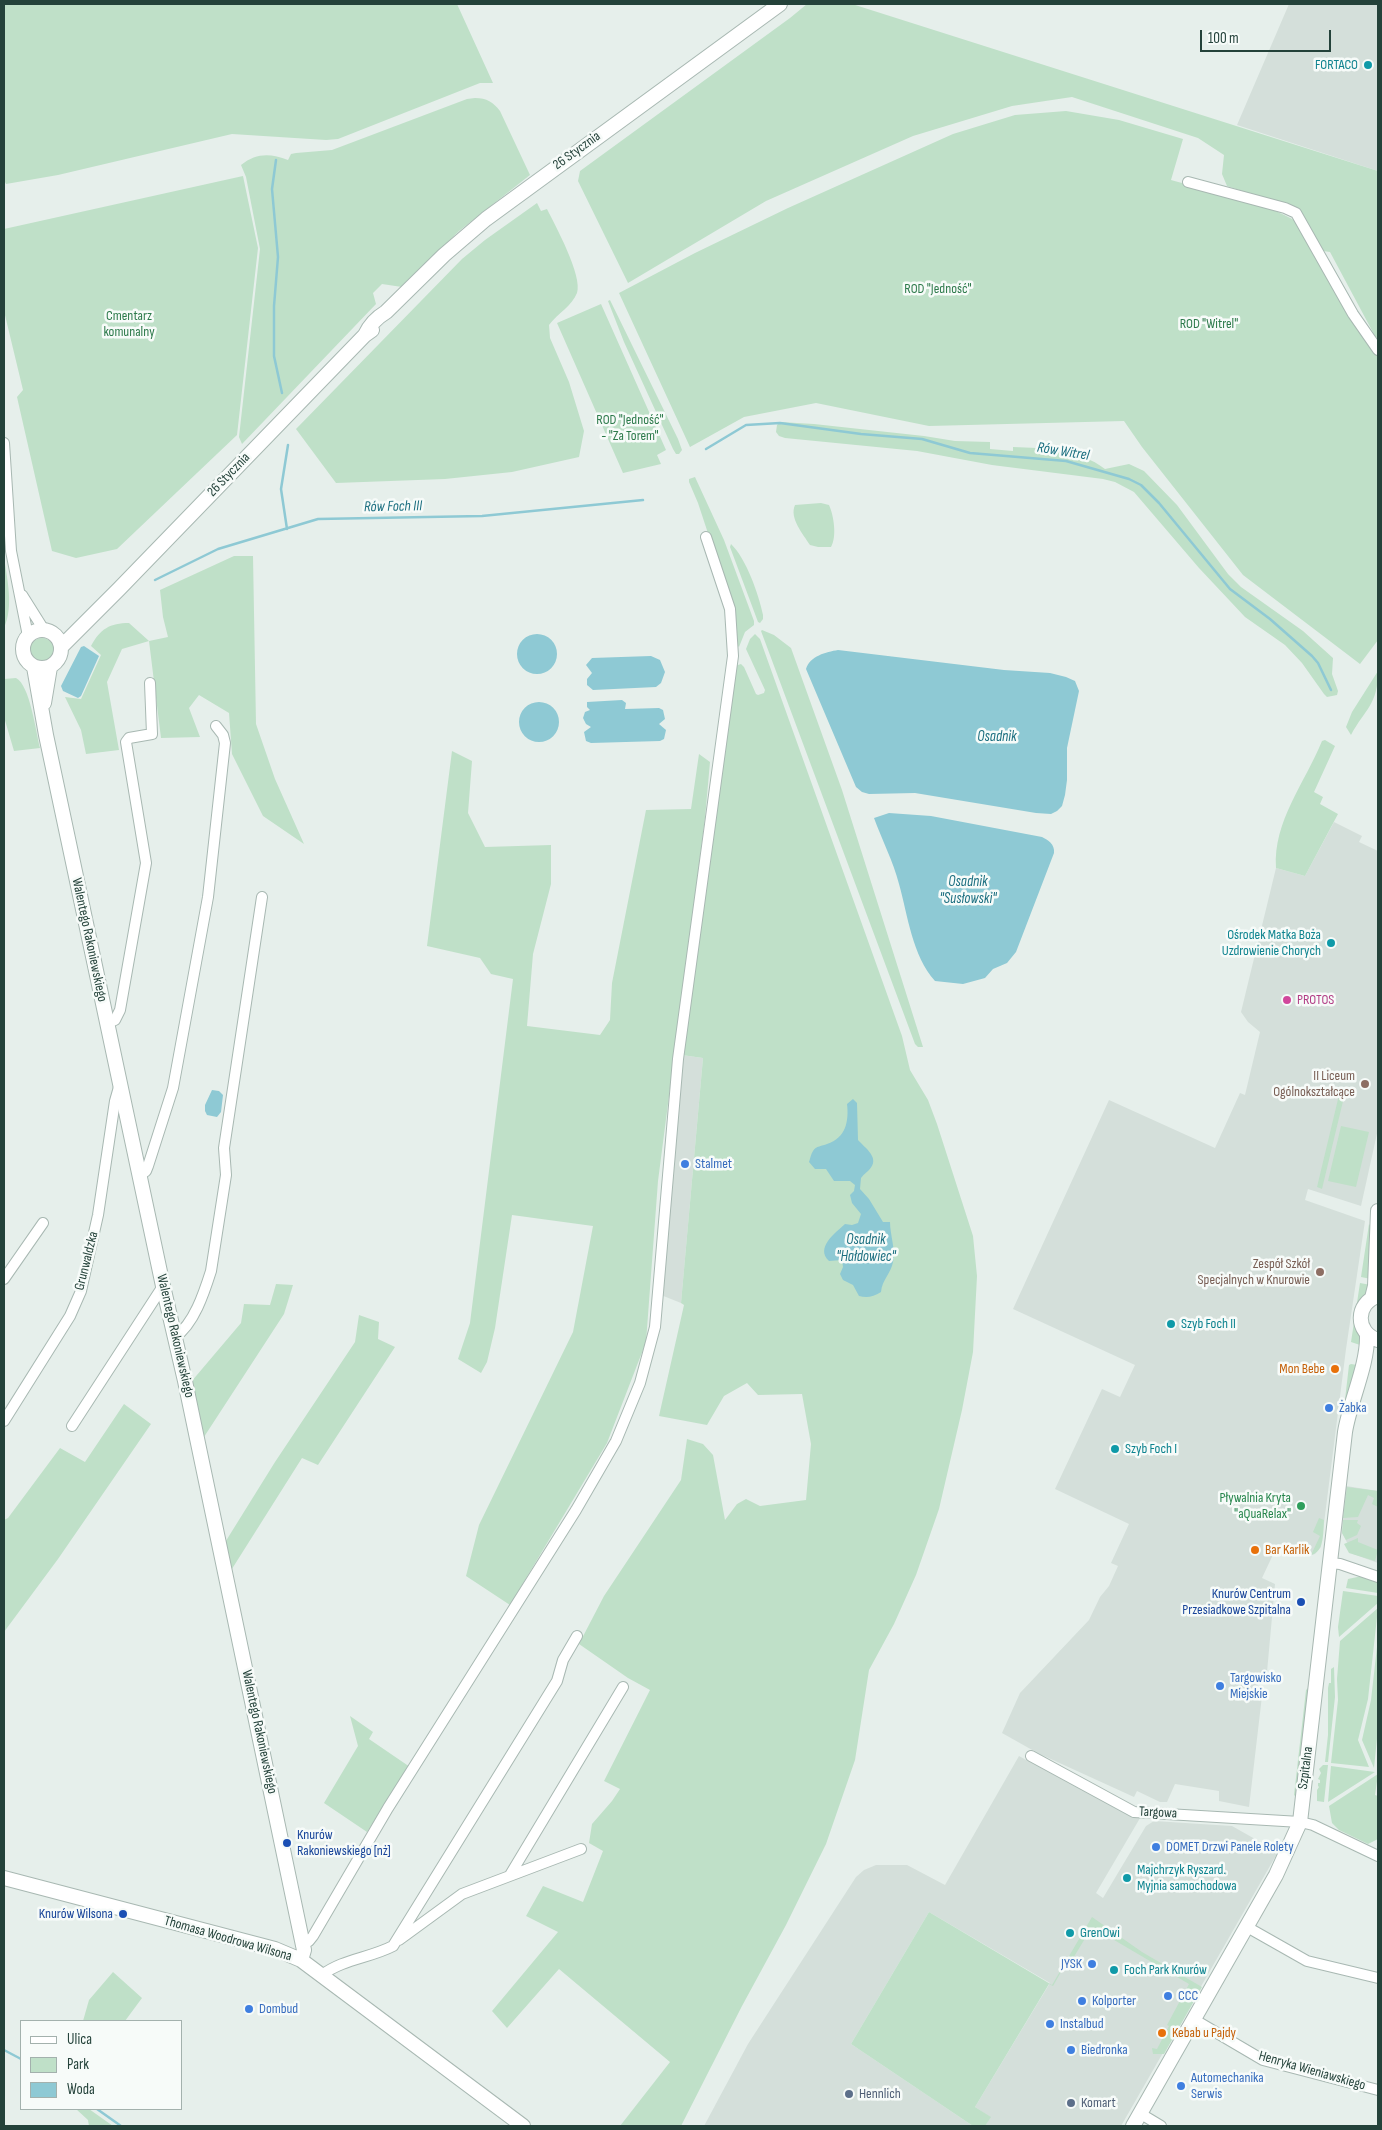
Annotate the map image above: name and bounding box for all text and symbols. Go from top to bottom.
scale bar [1202,20,1333,52]
text: 100 m [1208,29,1239,48]
place label: FORTACO [1315,57,1358,73]
marker: FORTACO [1362,59,1374,71]
street label: 26 Stycznia [550,128,604,174]
park label: ROD "Jedność" [904,281,972,297]
park label: Cmentarz komunalny [103,308,155,341]
park label: ROD "Witrel" [1180,316,1238,332]
park label: ROD "Jedność" - "Za Torem" [596,412,664,444]
water label: Rów Witrel [1036,439,1090,465]
street label: 26 Stycznia [204,450,254,500]
water label: Rów Foch III [364,497,422,517]
water label: Osadnik [977,728,1017,746]
water label: Osadnik "Susłowski" [940,873,996,908]
street label: Walentego Rakoniewskiego [68,876,110,1004]
place label: Ośrodek Matka Boża Uzdrowienie Chorych [1222,927,1321,960]
marker: Ośrodek Matka Boża Uzdrowienie Chorych [1325,937,1337,949]
place label: PROTOS [1297,992,1334,1008]
marker: PROTOS [1281,994,1293,1006]
place label: II Liceum Ogólnokształcące [1273,1068,1355,1100]
marker: II Liceum Ogólnokształcące [1359,1078,1371,1090]
place label: Stalmet [695,1156,732,1172]
marker: Stalmet [679,1158,691,1170]
street label: Grunwaldzka [72,1230,102,1292]
water label: Osadnik "Hałdowiec" [836,1231,896,1266]
place label: Zespół Szkół Specjalnych w Knurowie [1198,1256,1310,1288]
marker: Zespół Szkół Specjalnych w Knurowie [1314,1266,1326,1278]
street label: Walentego Rakoniewskiego [153,1273,197,1399]
place label: Szyb Foch II [1181,1316,1236,1332]
marker: Szyb Foch II [1165,1318,1177,1330]
place label: Mon Bebe [1279,1361,1325,1377]
marker: Mon Bebe [1329,1363,1341,1375]
place label: Żabka [1339,1400,1367,1416]
marker: Żabka [1323,1402,1335,1414]
place label: Szyb Foch I [1125,1441,1177,1457]
marker: Szyb Foch I [1109,1443,1121,1455]
place label: Pływalnia Kryta "aQuaRelax" [1219,1490,1291,1522]
marker: Pływalnia Kryta "aQuaRelax" [1295,1500,1307,1512]
place label: Bar Karlik [1265,1542,1309,1558]
marker: Bar Karlik [1249,1544,1261,1556]
place label: Knurów Centrum Przesiadkowe Szpitalna [1182,1586,1291,1618]
marker: Knurów Centrum Przesiadkowe Szpitalna [1295,1596,1307,1608]
street label: Walentego Rakoniewskiego [238,1668,280,1796]
place label: Targowisko Miejskie [1230,1670,1281,1702]
marker: Targowisko Miejskie [1214,1680,1226,1692]
street label: Szpitalna [1295,1746,1317,1790]
street label: Targowa [1139,1804,1177,1822]
place label: Knurów Rakoniewskiego [nż] [297,1827,391,1860]
marker: Knurów Rakoniewskiego [nż] [281,1837,293,1849]
place label: DOMET Drzwi Panele Rolety [1166,1839,1294,1855]
marker: DOMET Drzwi Panele Rolety [1150,1841,1162,1853]
place label: Majchrzyk Ryszard. Myjnia samochodowa [1137,1862,1237,1894]
marker: Majchrzyk Ryszard. Myjnia samochodowa [1121,1872,1133,1884]
place label: Knurów Wilsona [39,1906,113,1922]
marker: Knurów Wilsona [117,1908,129,1920]
street label: Thomasa Woodrowa Wilsona [162,1913,294,1965]
place label: GrenOwi [1080,1925,1120,1941]
marker: GrenOwi [1064,1927,1076,1939]
place label: JYSK [1061,1956,1082,1972]
marker: JYSK [1086,1958,1098,1970]
place label: Foch Park Knurów [1124,1962,1207,1978]
marker: Foch Park Knurów [1108,1964,1120,1976]
place label: CCC [1178,1988,1198,2004]
marker: CCC [1162,1990,1174,2002]
place label: Kolporter [1092,1993,1136,2009]
marker: Kolporter [1076,1995,1088,2007]
place label: Dombud [259,2001,298,2017]
marker: Dombud [243,2003,255,2015]
place label: Instalbud [1060,2016,1104,2032]
marker: Instalbud [1044,2018,1056,2030]
legend [20,2020,182,2110]
place label: Kebab u Pajdy [1172,2025,1236,2041]
marker: Kebab u Pajdy [1156,2027,1168,2039]
text: Ulica [67,2030,92,2049]
place label: Biedronka [1081,2042,1128,2058]
marker: Biedronka [1065,2044,1077,2056]
street label: Henryka Wieniawskiego [1257,2048,1367,2094]
text: Park [67,2055,89,2074]
place label: Automechanika Serwis [1191,2070,1264,2102]
text: Woda [67,2080,95,2099]
marker: Automechanika Serwis [1175,2080,1187,2092]
place label: Hennlich [859,2086,901,2102]
marker: Hennlich [843,2088,855,2100]
place label: Komart [1081,2095,1116,2111]
marker: Komart [1065,2097,1077,2109]

